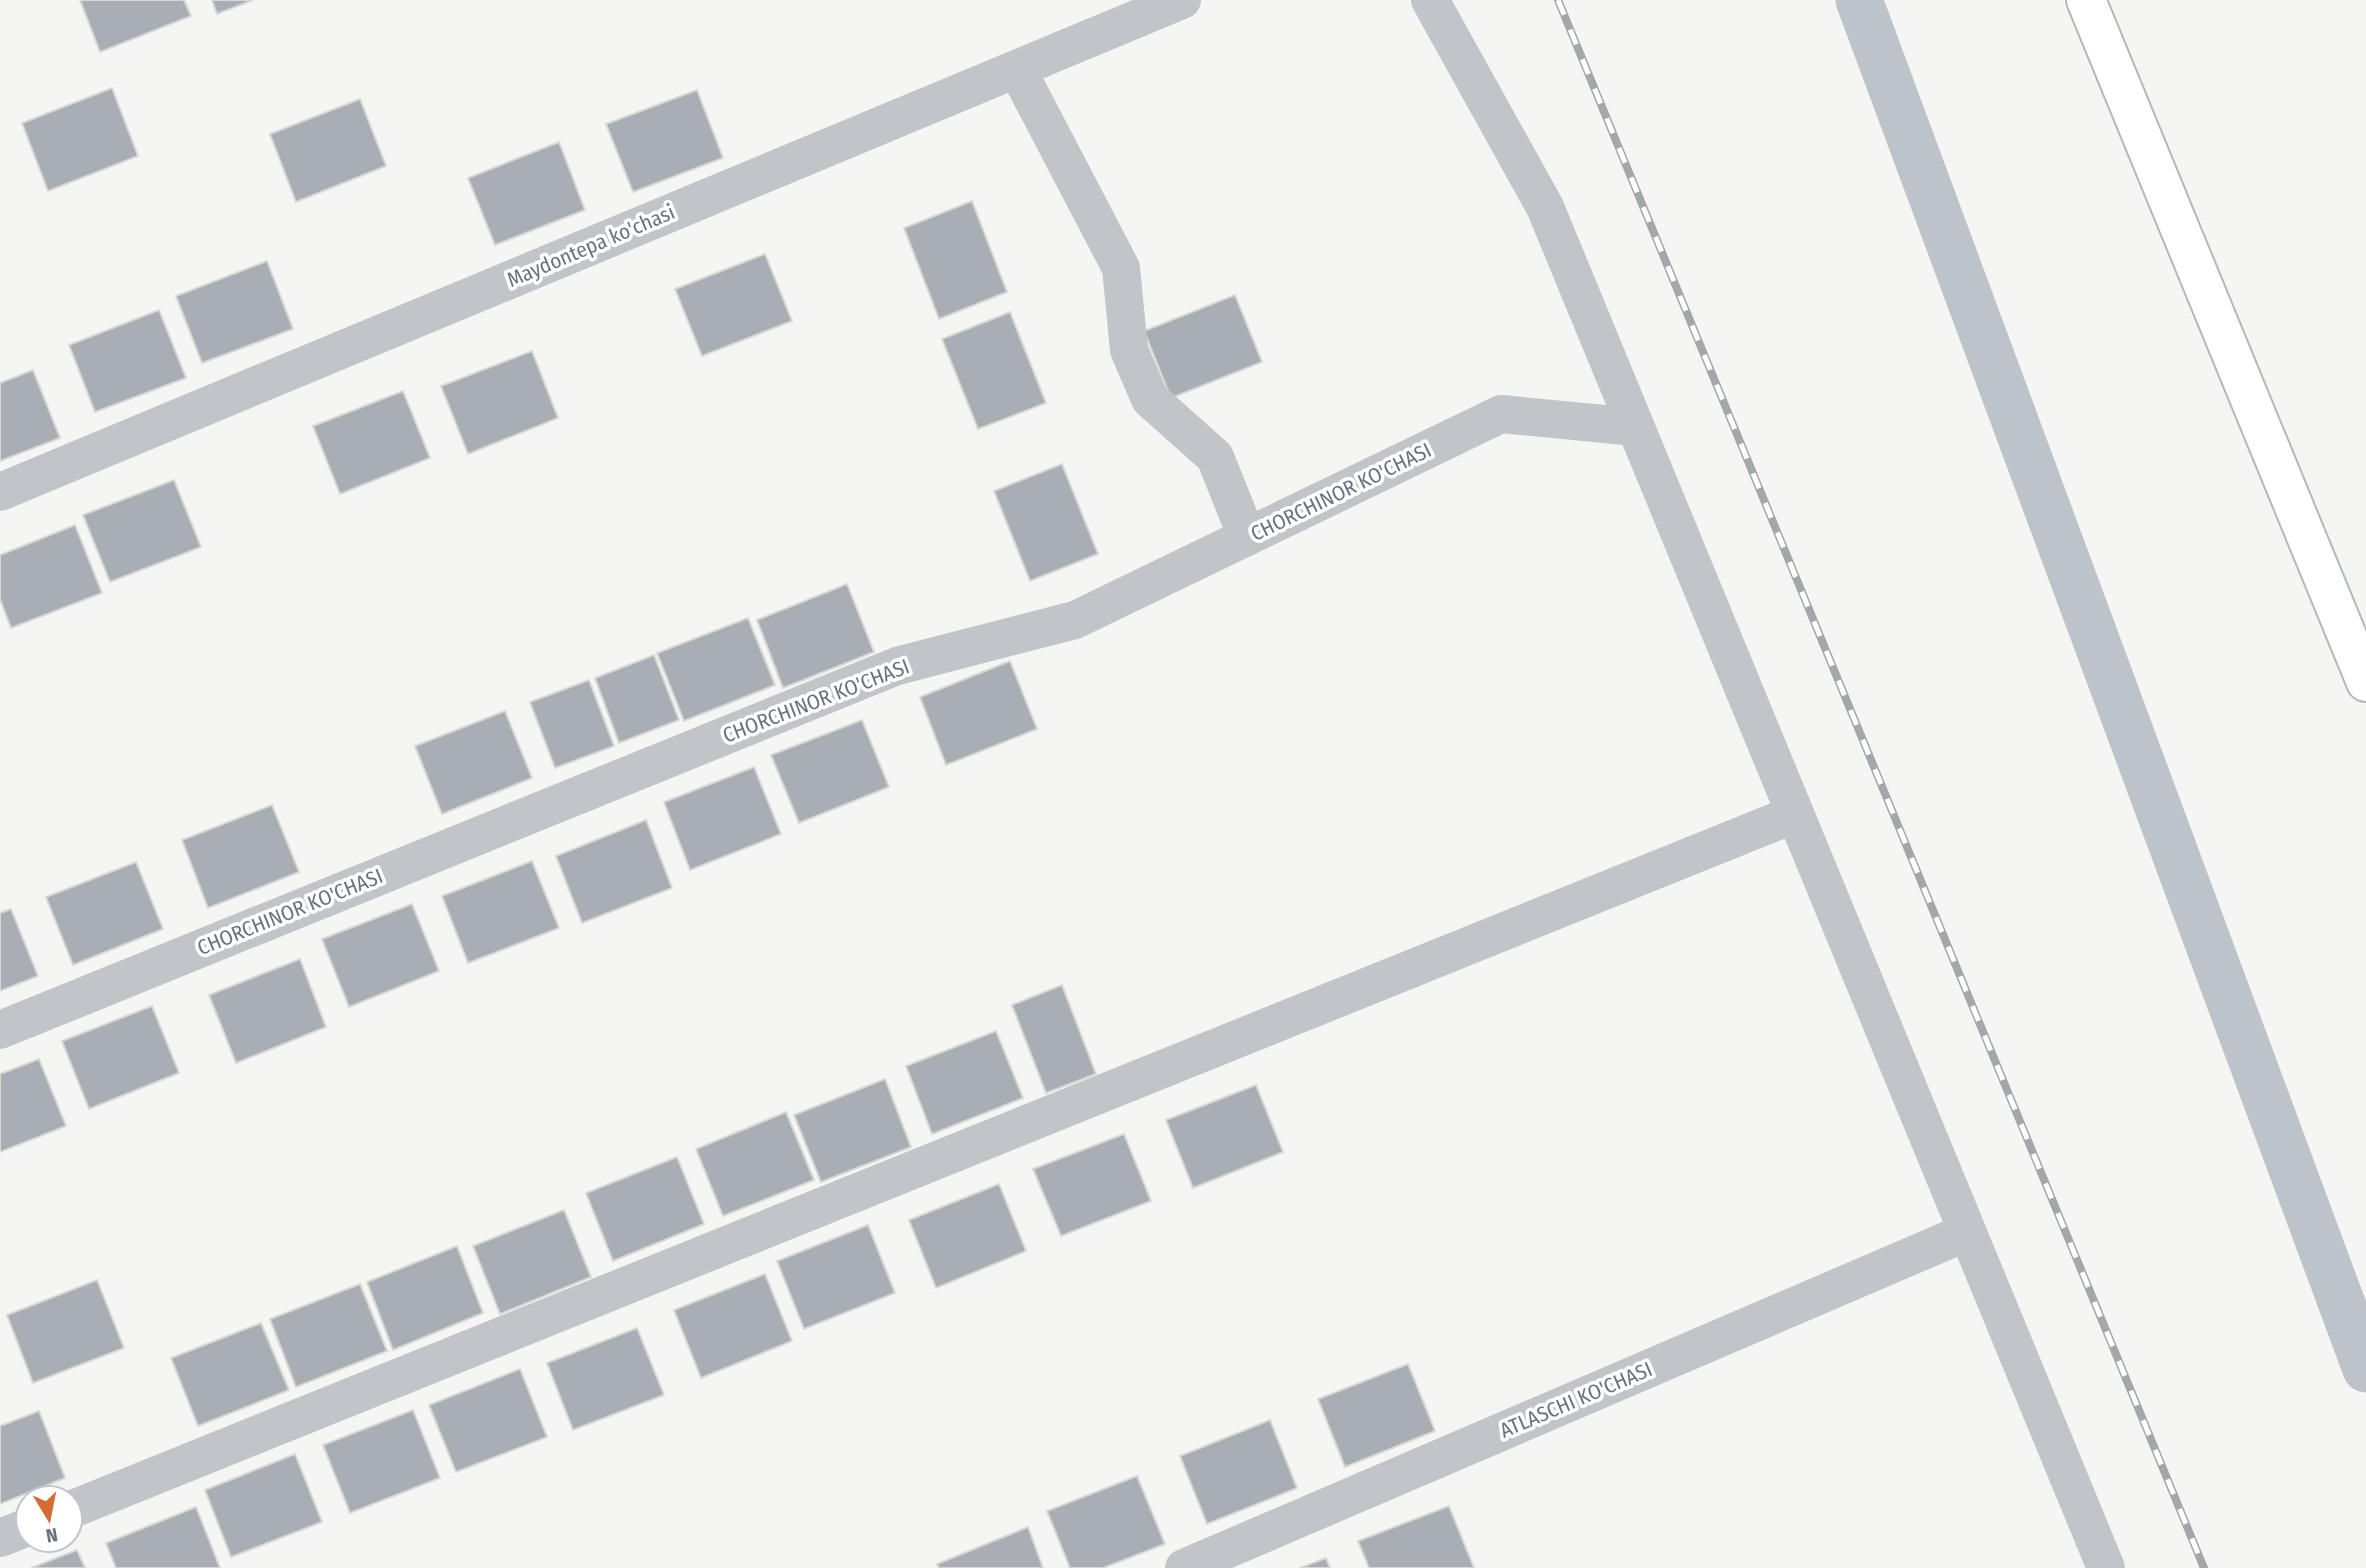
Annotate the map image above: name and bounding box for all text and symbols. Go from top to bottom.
street label: Maydontepa ko'chasi [503,199,679,293]
street label: CHORCHINOR KO'CHASI [1246,437,1436,547]
street label: CHORCHINOR KO'CHASI [719,653,913,749]
street label: CHORCHINOR KO'CHASI [193,863,387,961]
street label: ATLASCHI KO'CHASI [1496,1356,1656,1444]
north arrow [14,1484,84,1554]
text: N [44,1523,59,1548]

